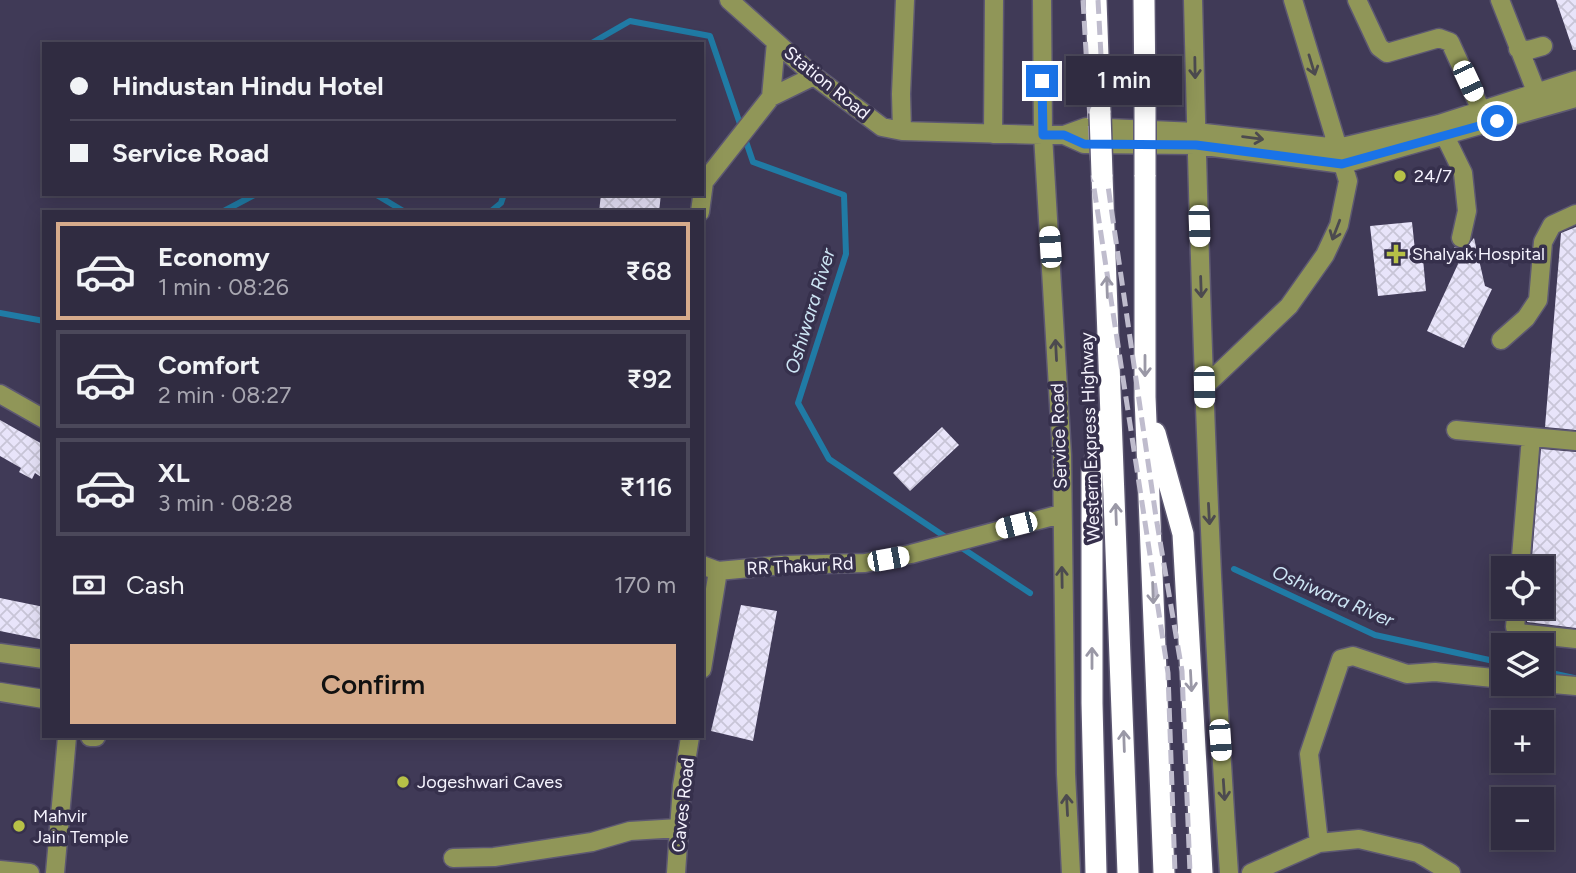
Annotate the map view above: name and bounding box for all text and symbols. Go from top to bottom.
street label: Station Road [780,42,874,124]
one-way arrow [1307,54,1320,76]
callout: 1 min [1066,56,1182,106]
one-way arrow [1188,56,1202,79]
car [1450,58,1487,104]
route end [1026,65,1058,97]
text: 1 min [1097,66,1151,94]
text: Hindustan Hindu Hotel [112,70,384,102]
route start [1481,105,1513,137]
one-way arrow [1241,132,1264,145]
text: Service Road [112,137,269,169]
place label: 24/7 [1414,165,1452,187]
marker: 24/7 [1392,168,1408,184]
car [1188,205,1211,247]
one-way arrow [1328,218,1341,240]
car [1039,225,1062,269]
icon: car [74,240,137,303]
text: Economy [158,241,270,273]
place label: Shalyak Hospital [1412,243,1545,265]
marker: Shalyak Hospital [1386,244,1406,264]
water label: Oshiwara River [780,245,840,376]
text: ₹68 [625,255,672,287]
text: 1 min · 08:26 [158,273,289,301]
one-way arrow [1101,275,1114,298]
one-way arrow [1194,275,1208,298]
street label: Western Express Highway [1075,331,1105,542]
one-way arrow [1050,339,1063,362]
icon: car [74,348,137,411]
text: Comfort [158,349,260,381]
one-way arrow [1138,354,1152,377]
text: ₹92 [626,363,672,395]
car [1194,366,1215,408]
text: 2 min · 08:27 [158,381,291,409]
street label: Service Road [1046,383,1072,489]
icon: car [74,456,137,519]
text: XL [158,457,190,489]
text: ₹116 [619,471,672,503]
text: 3 min · 08:28 [158,489,293,517]
one-way arrow [1109,503,1122,526]
one-way arrow [1202,503,1215,526]
car [994,510,1039,540]
car [866,545,911,573]
street label: RR Thakur Rd [746,552,854,580]
map controls [1491,556,1554,850]
button: locate [1491,556,1554,619]
water label: Oshiwara River [1269,560,1398,632]
icon: cash [70,566,108,604]
one-way arrow [1056,566,1069,589]
text: Cash [126,569,185,601]
text: 170 m [614,571,676,599]
one-way arrow [1147,582,1160,605]
button: layers [1491,633,1554,696]
button: Confirm [70,644,676,724]
one-way arrow [1085,647,1099,670]
one-way arrow [1185,669,1198,691]
button: + [1491,710,1554,773]
car [1209,718,1232,762]
one-way arrow [1118,730,1131,753]
street label: Caves Road [667,756,699,854]
place label: Jogeshwari Caves [417,771,563,793]
marker: Jogeshwari Caves [395,774,411,790]
one-way arrow [1217,779,1230,802]
button: − [1491,787,1554,850]
one-way arrow [1061,794,1074,817]
place label: Mahvir Jain Temple [33,805,129,848]
marker: Mahvir Jain Temple [11,818,27,834]

